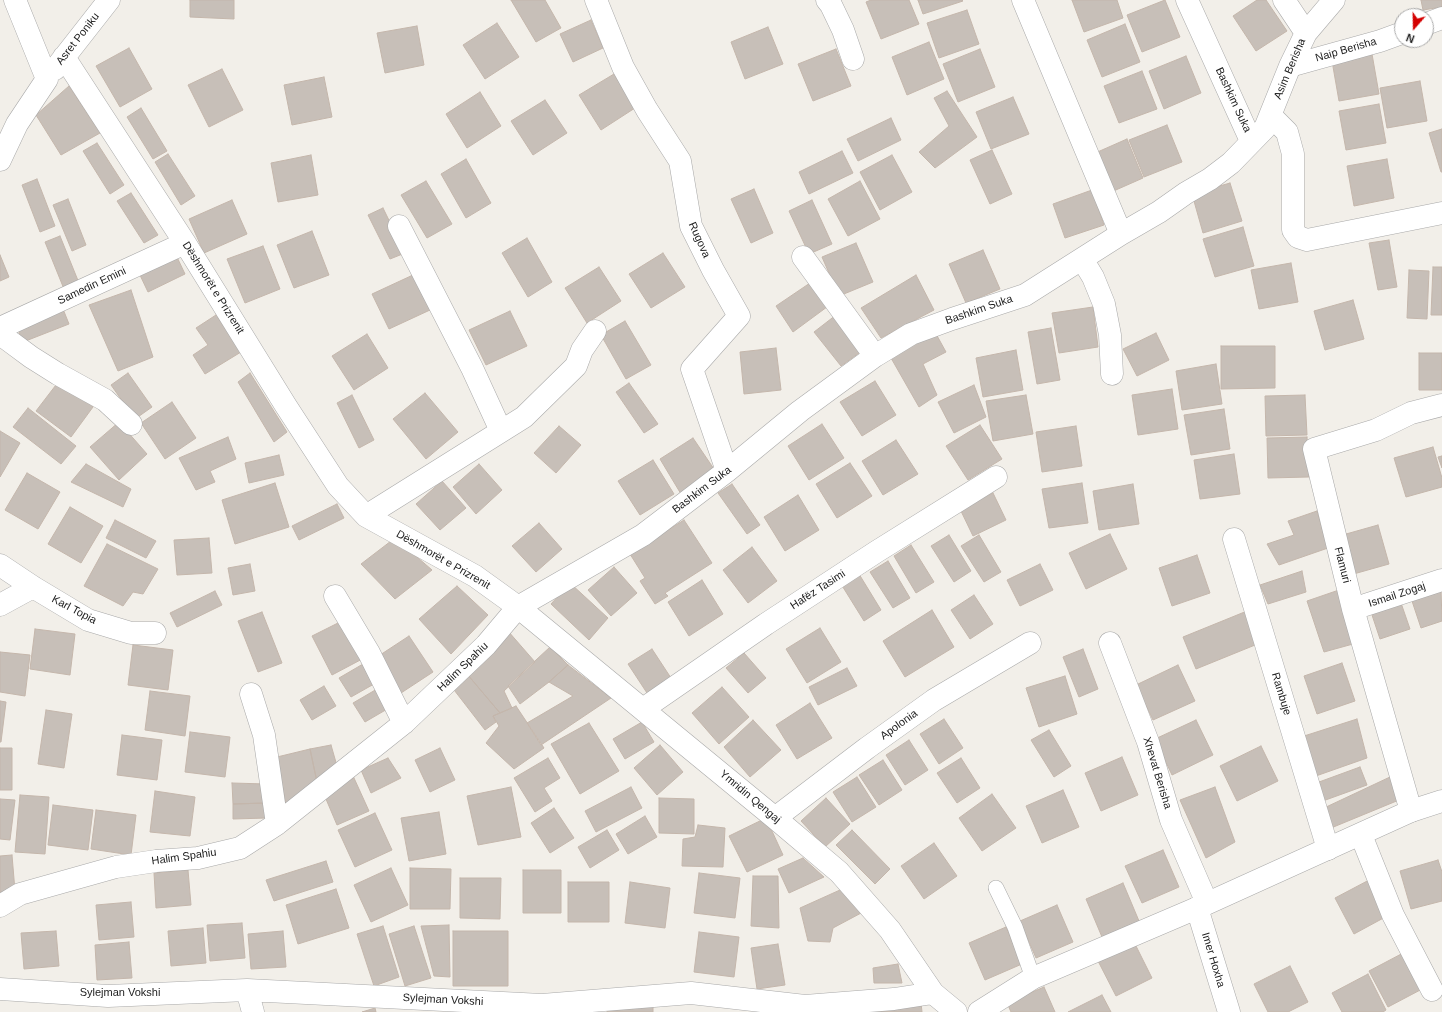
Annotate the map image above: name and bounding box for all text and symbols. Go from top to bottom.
north arrow [1394,8,1434,48]
street label: Asret Poniku [54,10,102,68]
text: N [1404,31,1416,45]
street label: Naip Berisha [1314,35,1378,65]
street label: Asim Berisha [1271,37,1309,101]
street label: Bashkim Suka [1212,65,1254,135]
street label: Rugova [685,220,713,260]
street label: Dëshmorët e Prizrenit [179,239,247,337]
street label: Samedin Emini [56,264,128,308]
street label: Bashkim Suka [944,292,1014,328]
street label: Bashkim Suka [670,464,734,516]
street label: Dëshmorët e Prizrenit [394,528,492,592]
street label: Flamuri [1331,546,1353,584]
street label: Hafëz Tasimi [788,567,848,613]
street label: Ismail Zogaj [1367,580,1427,610]
street label: Karl Topia [49,593,99,627]
street label: Halim Spahiu [435,640,491,694]
street label: Rambuje [1268,671,1294,717]
street label: Apolonia [878,707,920,743]
street label: Xhevat Berisha [1140,735,1174,811]
street label: Ymridin Qengaj [717,768,783,826]
street label: Halim Spahiu [151,846,217,868]
street label: Imer Hoxha [1198,931,1228,989]
street label: Sylejman Vokshi [80,986,160,1000]
street label: Sylejman Vokshi [402,991,484,1009]

